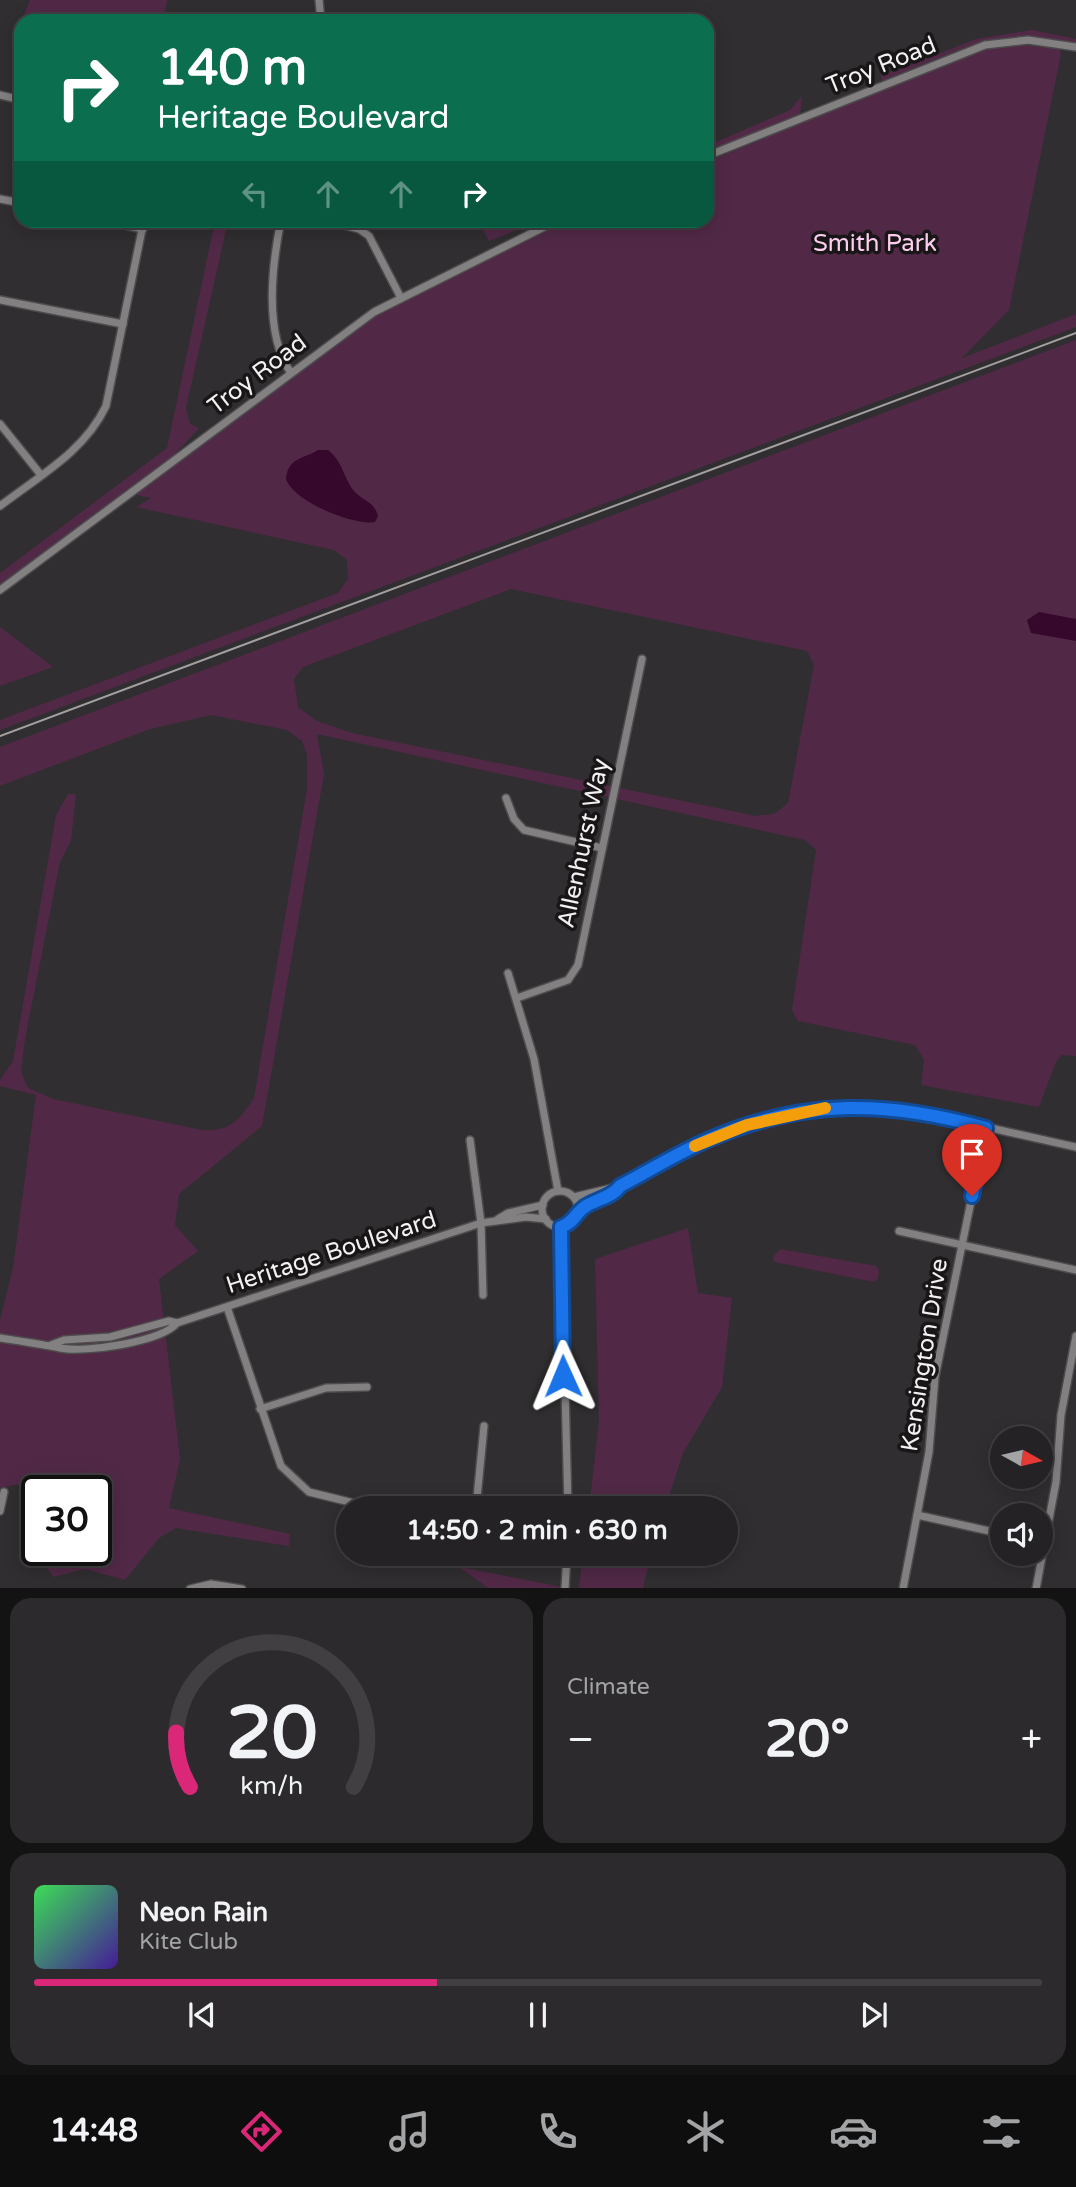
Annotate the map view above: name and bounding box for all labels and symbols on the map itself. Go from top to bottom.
street label: Troy Road [822,30,940,101]
park label: Smith Park [813,229,937,258]
street label: Troy Road [202,328,312,421]
street label: Allenhurst Way [551,756,616,931]
pin [942,1124,1002,1196]
street label: Heritage Boulevard [222,1205,440,1300]
street label: Kensington Drive [895,1256,954,1454]
position arrow [526,1339,600,1413]
north arrow [990,1426,1054,1489]
speed limit sign: 30 [21,1475,112,1566]

